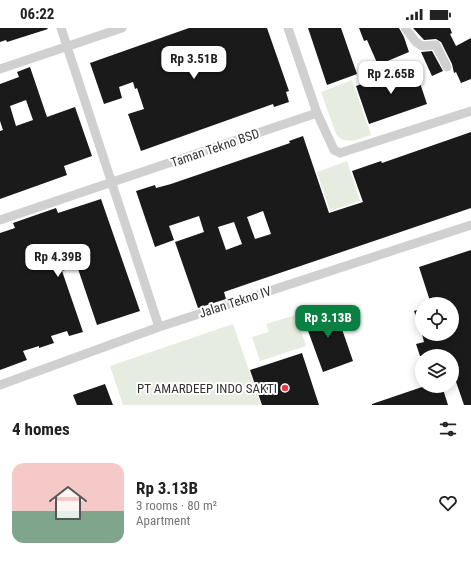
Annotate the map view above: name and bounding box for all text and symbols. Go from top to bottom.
text: 06:22 [20,5,54,23]
pin: Rp 3.51B [153,46,235,80]
text: Rp 3.51B [170,51,218,66]
pin: Rp 2.65B [350,61,432,95]
text: Rp 2.65B [367,66,415,81]
street label: Taman Tekno BSD [169,126,261,170]
pin: Rp 4.39B [17,244,99,278]
text: Rp 4.39B [34,249,82,264]
street label: Jalan Tekno IV [197,283,274,321]
map controls [415,297,459,393]
button: locate [415,297,459,341]
pin: Rp 3.13B [287,305,369,339]
text: Rp 3.13B [304,310,352,325]
button: layers [415,349,459,393]
place label: PT AMARDEEP INDO SAKTI [137,381,277,396]
marker: PT AMARDEEP INDO SAKTI [280,383,290,393]
icon: filters [437,418,459,440]
text: 4 homes [12,419,70,439]
text: Rp 3.13B [136,478,198,498]
icon: home [44,479,92,527]
icon: heart [437,492,459,514]
text: 3 rooms · 80 m² [136,498,217,513]
text: Apartment [136,513,190,528]

